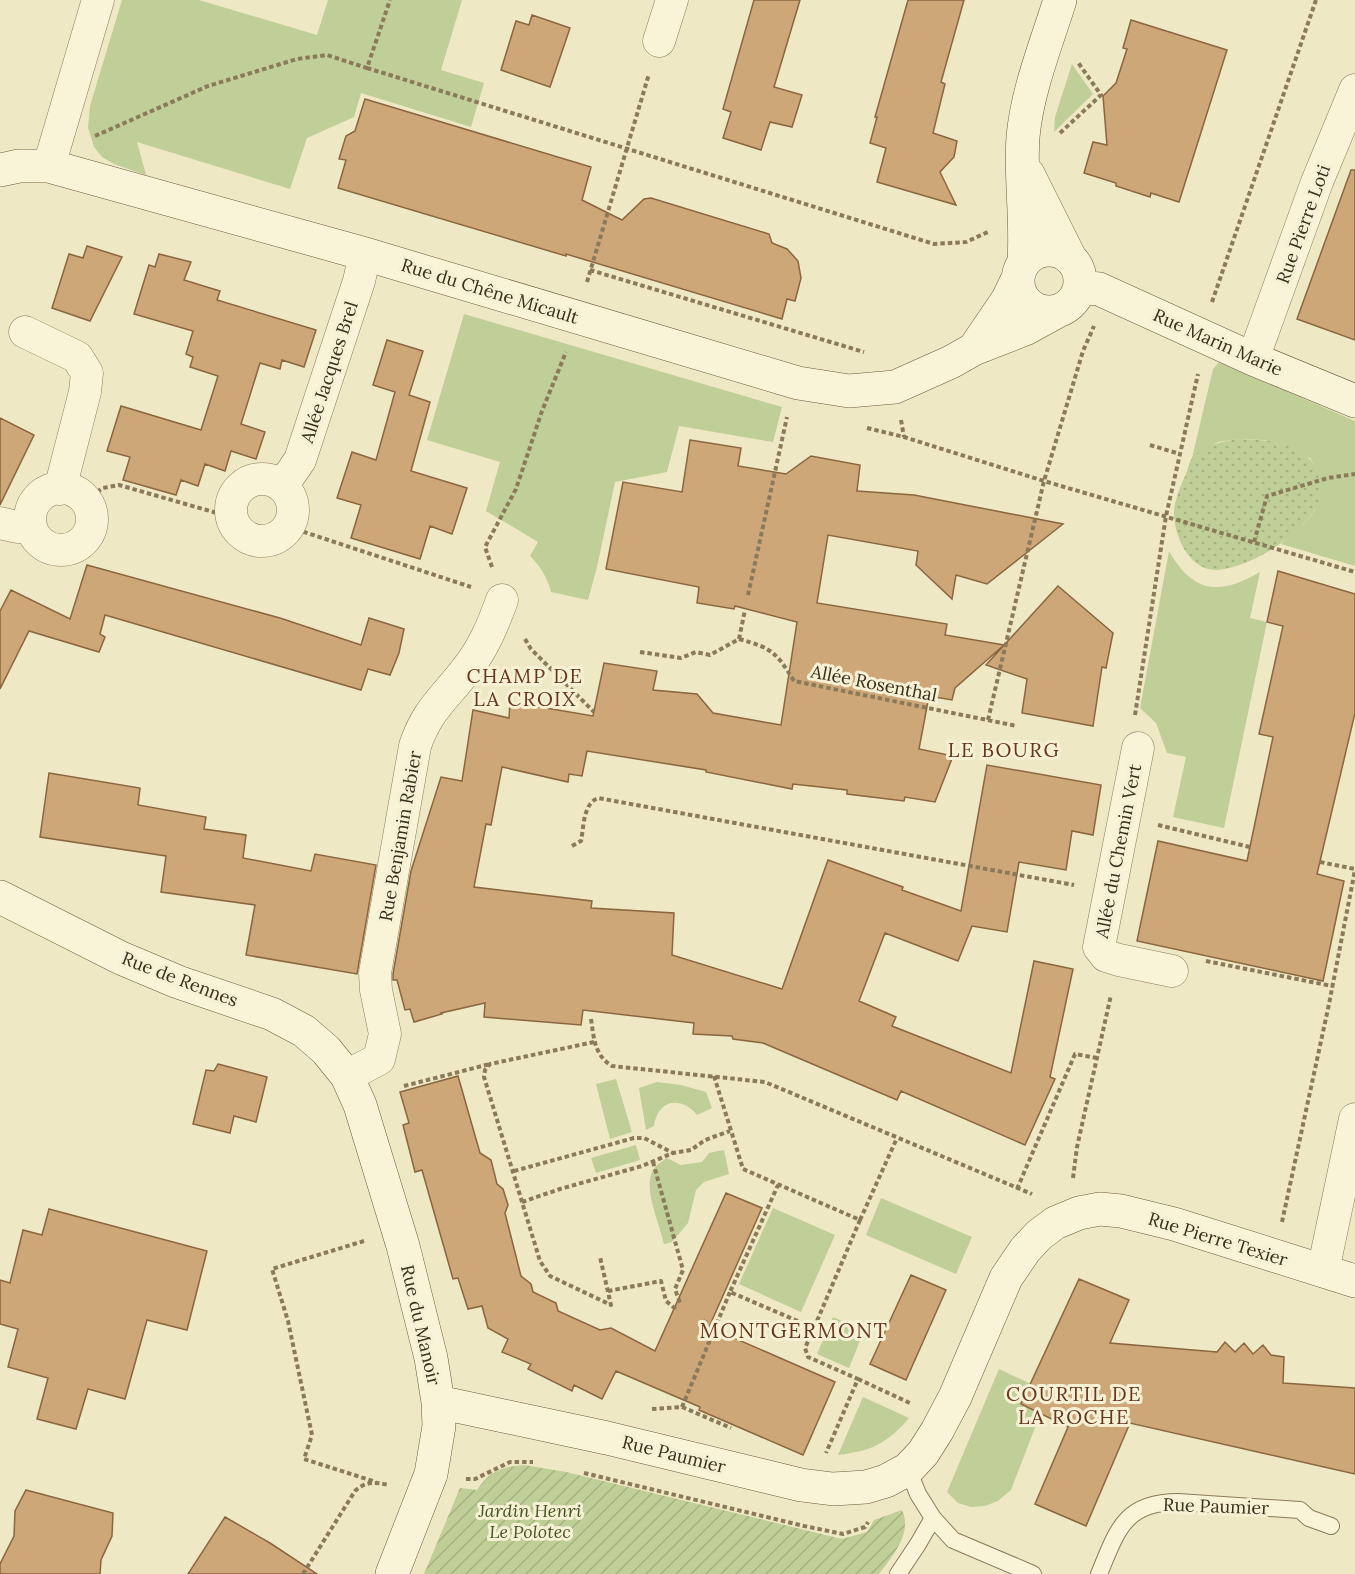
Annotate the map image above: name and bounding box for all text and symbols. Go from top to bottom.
street label: Rue Pierre Loti [1271,161,1335,287]
street label: Rue du Chêne Micault [399,253,581,329]
street label: Allée Jacques Brel [295,298,363,447]
street label: Rue Marin Marie [1150,303,1287,381]
street label: Allée Rosenthal [808,659,939,706]
district label: CHAMP DE LA CROIX [467,663,583,711]
district label: LE BOURG [948,737,1060,762]
street label: Rue Benjamin Rabier [374,749,426,923]
street label: Allée du Chemin Vert [1090,762,1146,941]
street label: Rue de Rennes [119,946,241,1012]
street label: Rue Pierre Texier [1145,1207,1291,1271]
street label: Rue du Manoir [396,1263,446,1388]
district label: MONTGERMONT [700,1317,888,1344]
district label: COURTIL DE LA ROCHE [1006,1381,1142,1429]
street label: Rue Paumier [620,1430,728,1478]
street label: Rue Paumier [1163,1493,1270,1519]
park label: Jardin Henri Le Polotec [478,1499,582,1543]

